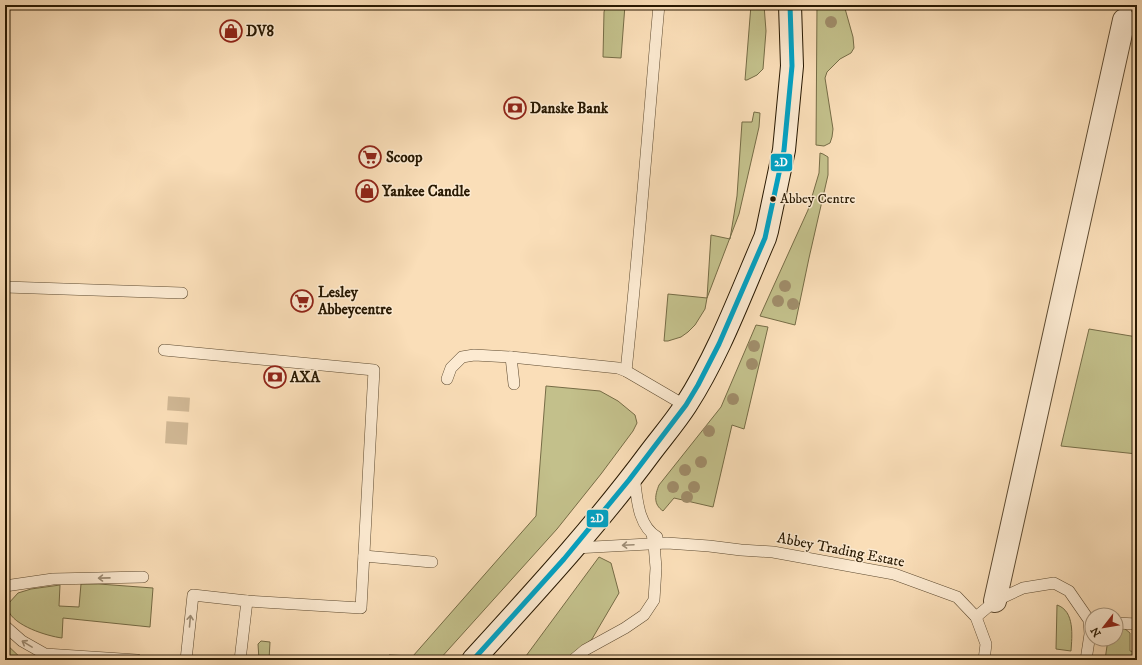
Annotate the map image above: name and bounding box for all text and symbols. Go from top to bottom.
shop icon: DV8 [218,18,244,44]
place label: DV8 [246,22,274,41]
bank icon: Danske Bank [502,95,528,121]
place label: Danske Bank [530,99,609,118]
supermarket icon: Scoop [357,144,383,170]
place label: Scoop [386,148,423,167]
line badge: 2D [770,153,793,172]
text: 2D [774,156,788,170]
shop icon: Yankee Candle [354,178,380,204]
place label: Yankee Candle [381,182,471,201]
place label: Abbey Centre [780,190,856,208]
marker: Abbey Centre [768,194,778,204]
place label: Lesley Abbeycentre [317,283,393,319]
supermarket icon: Lesley Abbeycentre [289,288,315,314]
bank icon: AXA [262,364,288,390]
place label: AXA [289,368,320,387]
line badge: 2D [586,509,609,528]
text: 2D [590,512,604,526]
street label: Abbey Trading Estate [776,528,906,572]
one-way arrow [622,541,635,549]
one-way arrow [98,574,111,582]
north arrow [1084,607,1124,647]
one-way arrow [186,615,194,628]
text: N [1088,624,1105,639]
one-way arrow [21,639,33,647]

